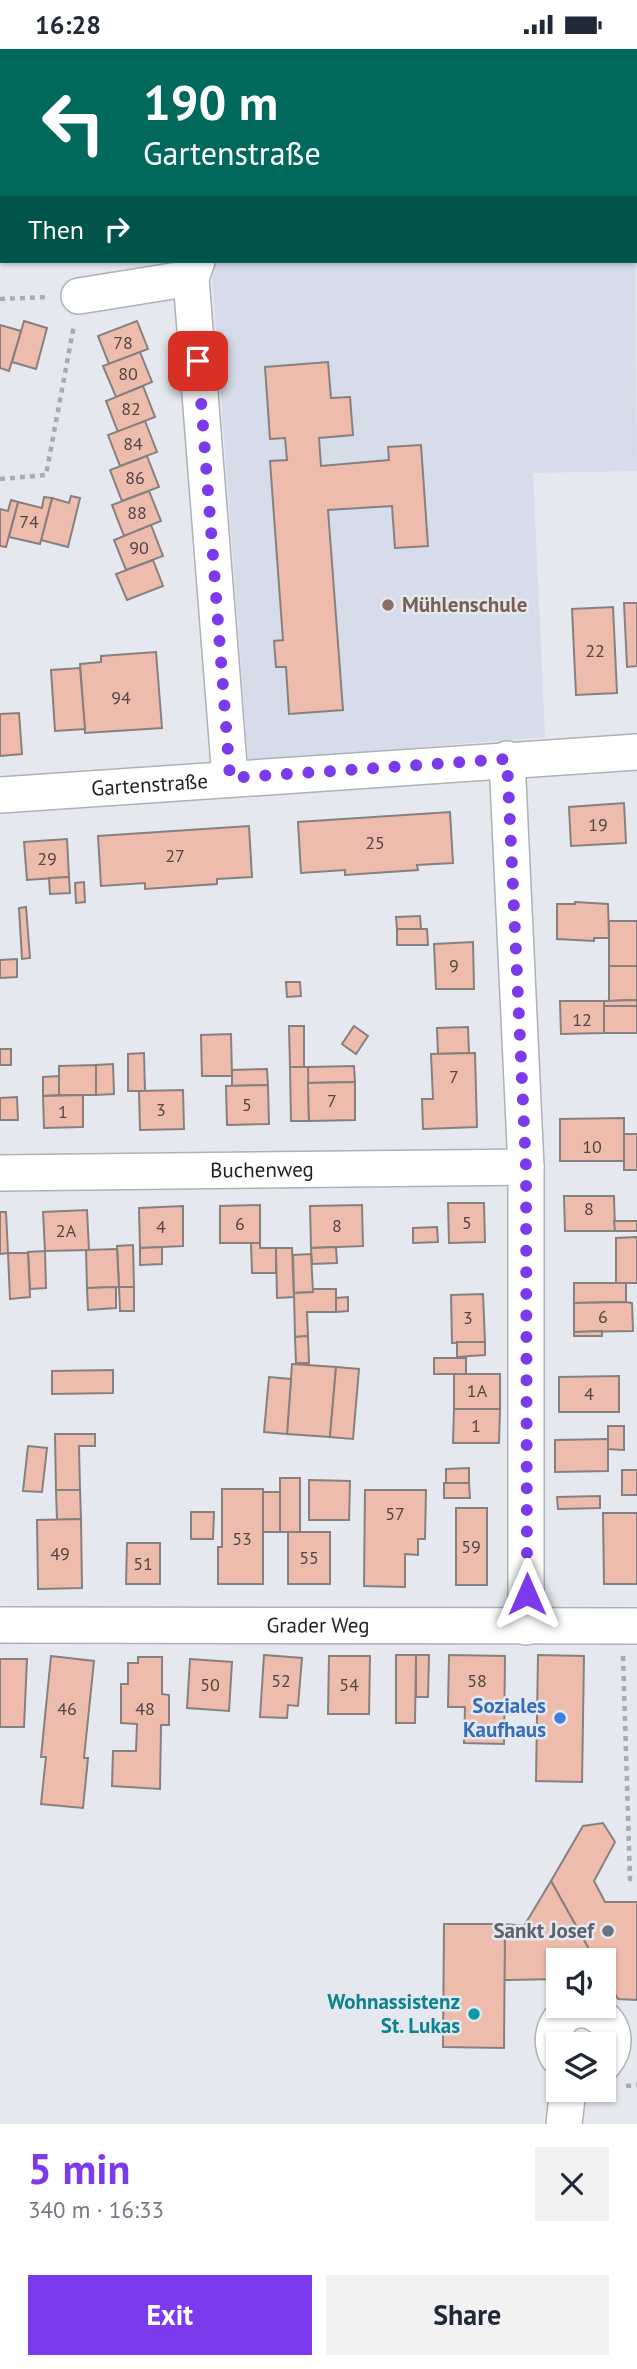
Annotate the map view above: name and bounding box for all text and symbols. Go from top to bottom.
text: 16:28 [35,8,101,41]
text: 190 m [143,70,278,134]
icon: left [28,77,119,168]
text: Gartenstraße [143,132,321,174]
icon: right [98,210,136,248]
text: Then [28,213,84,246]
house number: 78 [113,331,133,354]
pin [168,331,228,391]
icon: arrive [179,342,217,380]
house number: 80 [118,362,138,385]
house number: 82 [121,397,141,420]
house number: 84 [123,432,143,455]
house number: 86 [125,466,145,489]
house number: 88 [127,501,147,524]
house number: 74 [19,510,39,533]
house number: 90 [129,536,149,559]
place label: Mühlenschule [402,591,527,618]
marker: Mühlenschule [380,597,396,613]
house number: 22 [585,639,605,662]
house number: 94 [111,686,131,709]
street label: Gartenstraße [90,767,209,802]
house number: 19 [588,813,608,836]
house number: 25 [365,831,385,854]
house number: 27 [165,844,185,867]
house number: 29 [37,847,57,870]
house number: 9 [449,954,459,977]
house number: 12 [572,1008,592,1031]
house number: 7 [449,1065,459,1088]
house number: 7 [327,1089,337,1112]
house number: 5 [242,1093,252,1116]
house number: 3 [156,1098,166,1121]
house number: 1 [58,1100,68,1123]
house number: 10 [582,1135,602,1158]
street label: Buchenweg [210,1155,314,1184]
house number: 8 [584,1197,594,1220]
house number: 5 [462,1211,472,1234]
house number: 6 [235,1212,245,1235]
house number: 8 [332,1214,342,1237]
house number: 4 [156,1215,166,1238]
house number: 2A [56,1219,77,1242]
house number: 6 [598,1305,608,1328]
house number: 3 [463,1306,473,1329]
house number: 1A [467,1379,488,1402]
house number: 4 [584,1382,594,1405]
house number: 1 [471,1414,481,1437]
house number: 57 [385,1502,405,1525]
house number: 53 [232,1527,252,1550]
house number: 59 [461,1535,481,1558]
house number: 49 [50,1542,70,1565]
house number: 55 [299,1546,319,1569]
house number: 51 [133,1552,153,1575]
position arrow [490,1557,564,1631]
street label: Grader Weg [266,1611,370,1639]
house number: 52 [271,1669,291,1692]
house number: 58 [467,1669,487,1692]
house number: 50 [200,1673,220,1696]
house number: 54 [339,1673,359,1696]
place label: Soziales Kaufhaus [463,1692,546,1743]
house number: 46 [57,1697,77,1720]
house number: 48 [135,1697,155,1720]
marker: Soziales Kaufhaus [552,1710,568,1726]
place label: Sankt Josef [493,1917,595,1944]
marker: Sankt Josef [600,1923,616,1939]
map controls [546,1948,616,2102]
button: sound [546,1948,616,2018]
place label: Wohnassistenz St. Lukas [327,1988,460,2039]
marker: Wohnassistenz St. Lukas [466,2006,482,2022]
button: layers [546,2032,616,2102]
text: 5 min [28,2141,130,2196]
button: close [535,2147,609,2221]
text: 340 m · 16:33 [28,2195,164,2224]
button: Exit [28,2275,312,2355]
button: Share [326,2275,609,2355]

